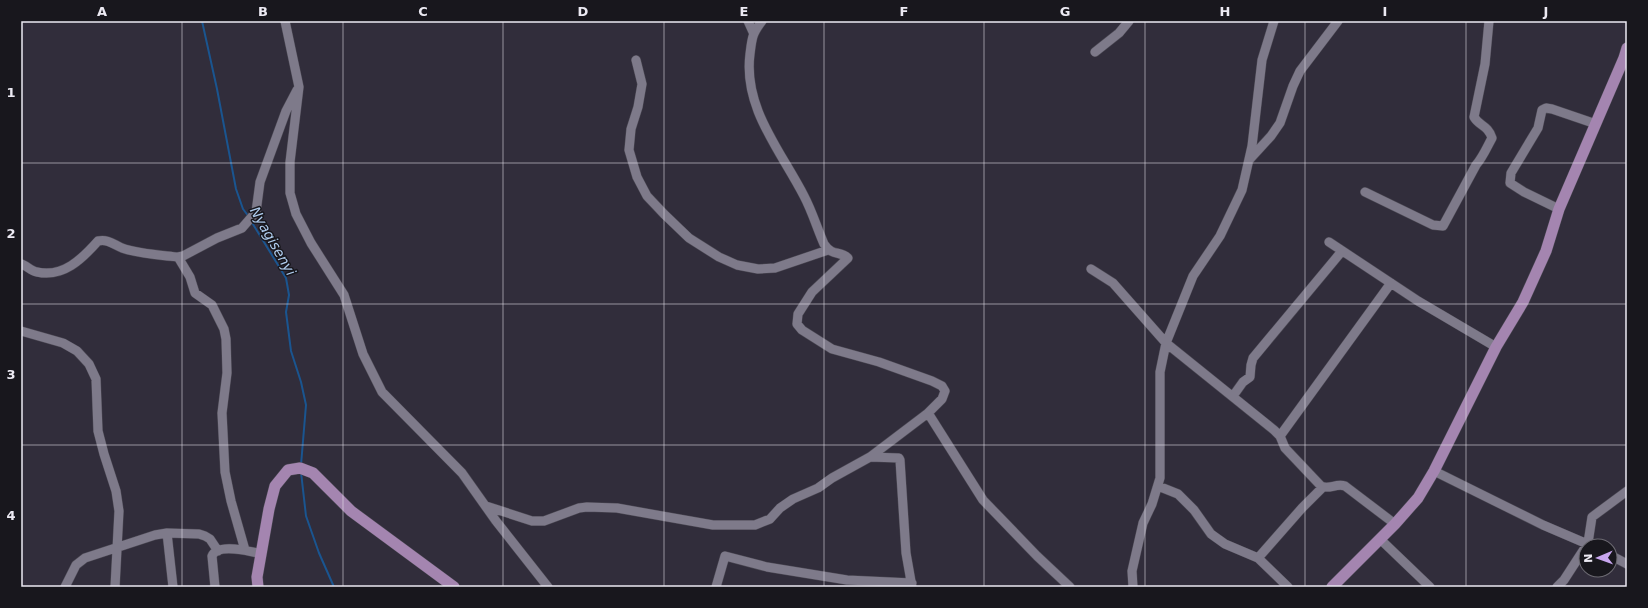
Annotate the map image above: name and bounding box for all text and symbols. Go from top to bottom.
text: A [97,4,107,19]
text: B [258,4,268,19]
text: C [418,4,428,19]
text: D [578,4,589,19]
text: E [740,4,748,19]
text: F [900,4,908,19]
text: G [1060,4,1070,19]
text: H [1220,4,1230,19]
text: I [1383,4,1387,19]
text: J [1543,4,1548,19]
text: 1 [6,85,16,100]
water label: Nyagisenyi [247,204,299,278]
text: 2 [6,226,16,241]
text: 3 [6,367,16,382]
text: 4 [6,508,16,523]
north arrow [1578,538,1618,578]
text: N [1582,553,1595,563]

